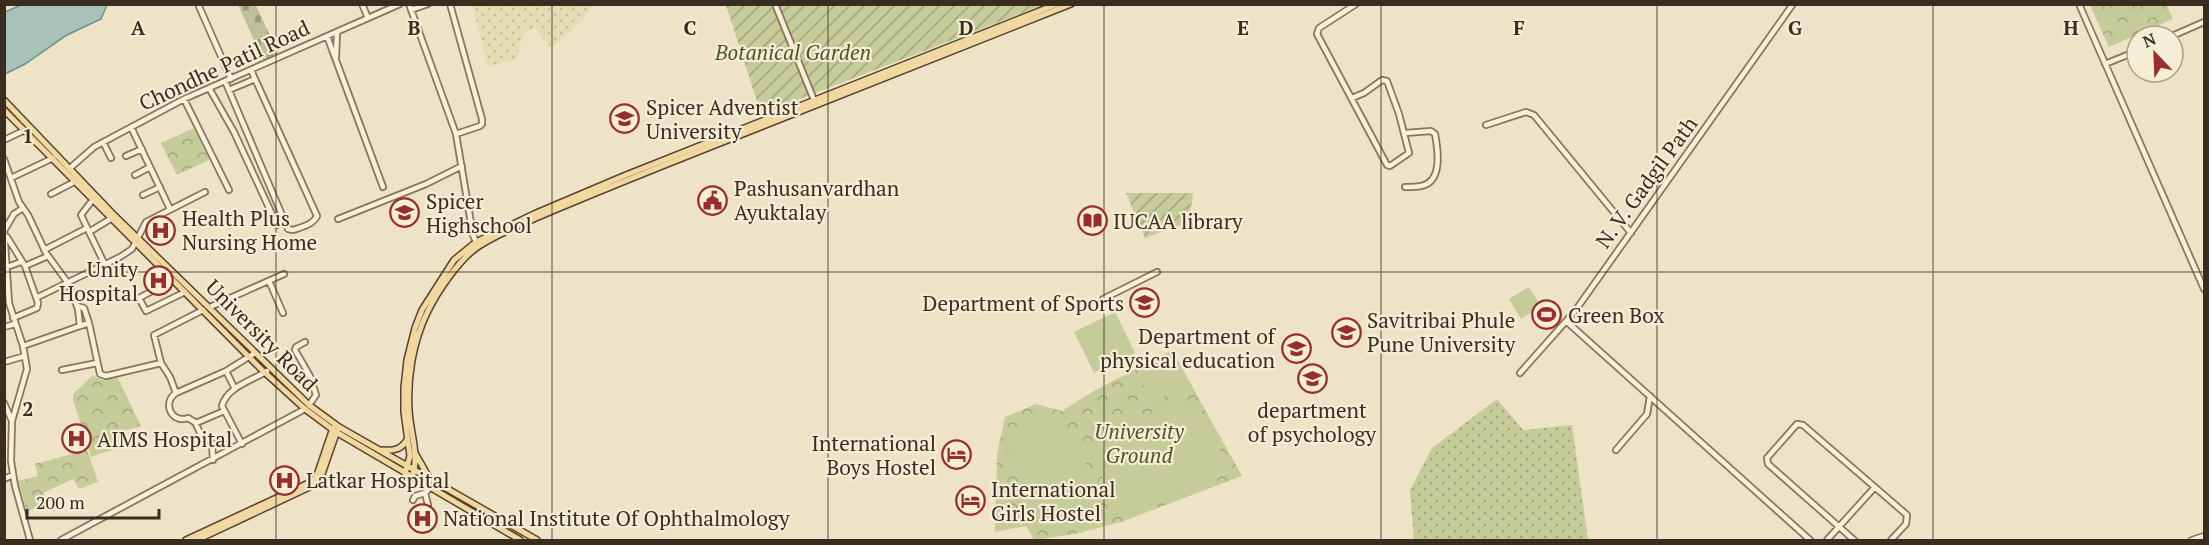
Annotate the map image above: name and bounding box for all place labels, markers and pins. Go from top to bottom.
place label: Spicer Adventist University [646,93,799,145]
school or university icon: Spicer Adventist University [609,103,641,135]
place label: Pashusanvardhan Ayuktalay [734,174,900,226]
public building icon: Pashusanvardhan Ayuktalay [697,184,729,216]
place label: Spicer Highschool [426,187,532,239]
school or university icon: Spicer Highschool [389,197,421,229]
place label: Health Plus Nursing Home [182,204,317,256]
library icon: IUCAA library [1076,205,1108,237]
place label: IUCAA library [1113,207,1243,235]
hospital icon: Health Plus Nursing Home [145,214,177,246]
place label: Unity Hospital [59,255,138,307]
hospital icon: Unity Hospital [143,265,175,297]
school or university icon: Department of Sports [1129,287,1161,319]
place label: Department of Sports [923,289,1124,317]
sports icon: Green Box [1531,299,1563,331]
place label: Green Box [1568,301,1664,329]
place label: Savitribai Phule Pune University [1367,306,1516,358]
school or university icon: Savitribai Phule Pune University [1330,316,1362,348]
place label: Department of physical education [1100,322,1277,374]
school or university icon: Department of physical education [1280,332,1312,364]
school or university icon: department of psychology [1296,363,1328,395]
place label: department of psychology [1248,396,1377,448]
hospital icon: AIMS Hospital [60,423,92,455]
place label: AIMS Hospital [97,425,232,453]
place label: International Boys Hostel [812,429,936,481]
hotel icon: International Boys Hostel [941,439,973,471]
hospital icon: Latkar Hospital [269,464,301,496]
place label: Latkar Hospital [306,466,449,494]
place label: International Girls Hostel [991,475,1116,527]
hotel icon: International Girls Hostel [954,485,986,517]
hospital icon: National Institute Of Ophthalmology [406,502,438,534]
place label: National Institute Of Ophthalmology [443,504,790,532]

